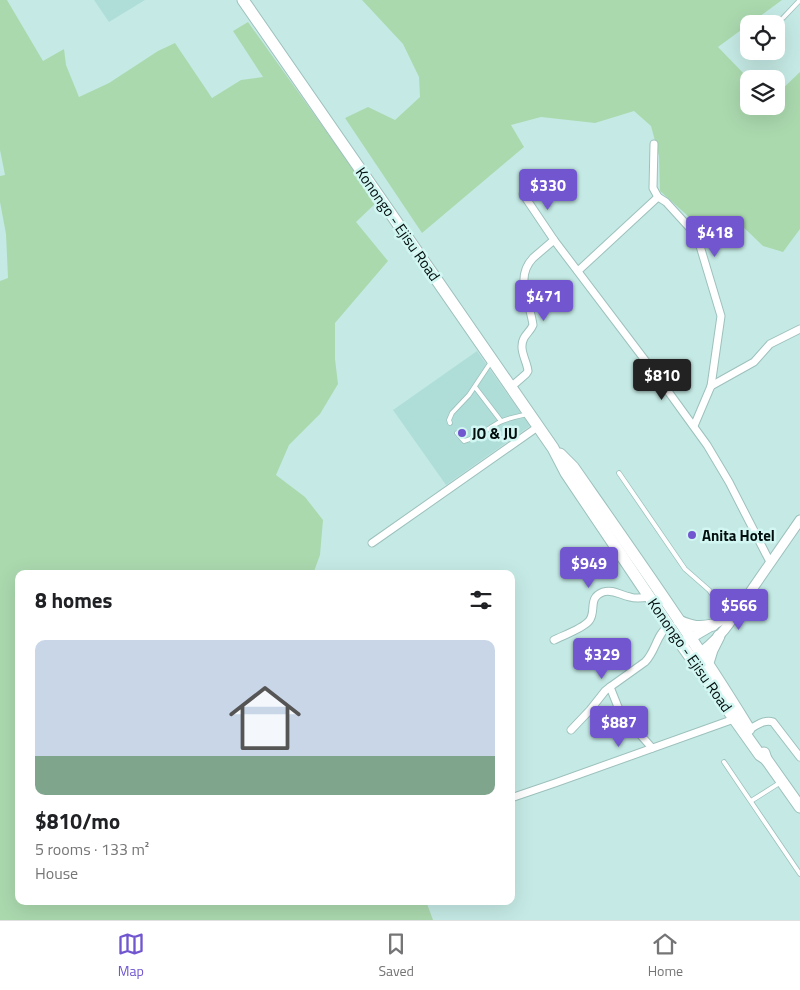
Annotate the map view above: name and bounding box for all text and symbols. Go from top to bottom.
map controls [740,15,785,115]
button: locate [740,15,785,60]
button: layers [740,70,785,115]
street label: Konongo - Ejisu Road [350,162,446,286]
pin: $330 [518,168,578,211]
text: $330 [530,173,566,197]
pin: $418 [685,216,745,258]
text: $418 [697,220,733,244]
pin: $471 [514,280,574,322]
text: $471 [526,284,562,308]
pin: $810 [632,358,692,401]
text: $810 [644,363,680,387]
place label: JO & JU [472,422,518,445]
marker: JO & JU [456,427,468,439]
place label: Anita Hotel [702,524,775,547]
marker: Anita Hotel [686,529,698,541]
pin: $949 [559,546,619,589]
text: $949 [571,551,607,575]
text: 8 homes [35,584,112,616]
icon: filters [467,586,495,614]
pin: $566 [709,588,769,631]
street label: Konongo - Ejisu Road [642,593,738,717]
text: $566 [721,593,757,617]
pin: $329 [572,638,632,680]
text: $329 [584,642,620,666]
icon: home [220,673,310,763]
pin: $887 [589,706,649,748]
text: $887 [601,710,637,734]
text: $810/mo [35,805,120,837]
text: 5 rooms · 133 m² [35,837,149,861]
text: House [35,861,78,885]
tab: Map [117,930,145,981]
tab: Saved [378,930,414,981]
tab: Home [648,930,683,981]

